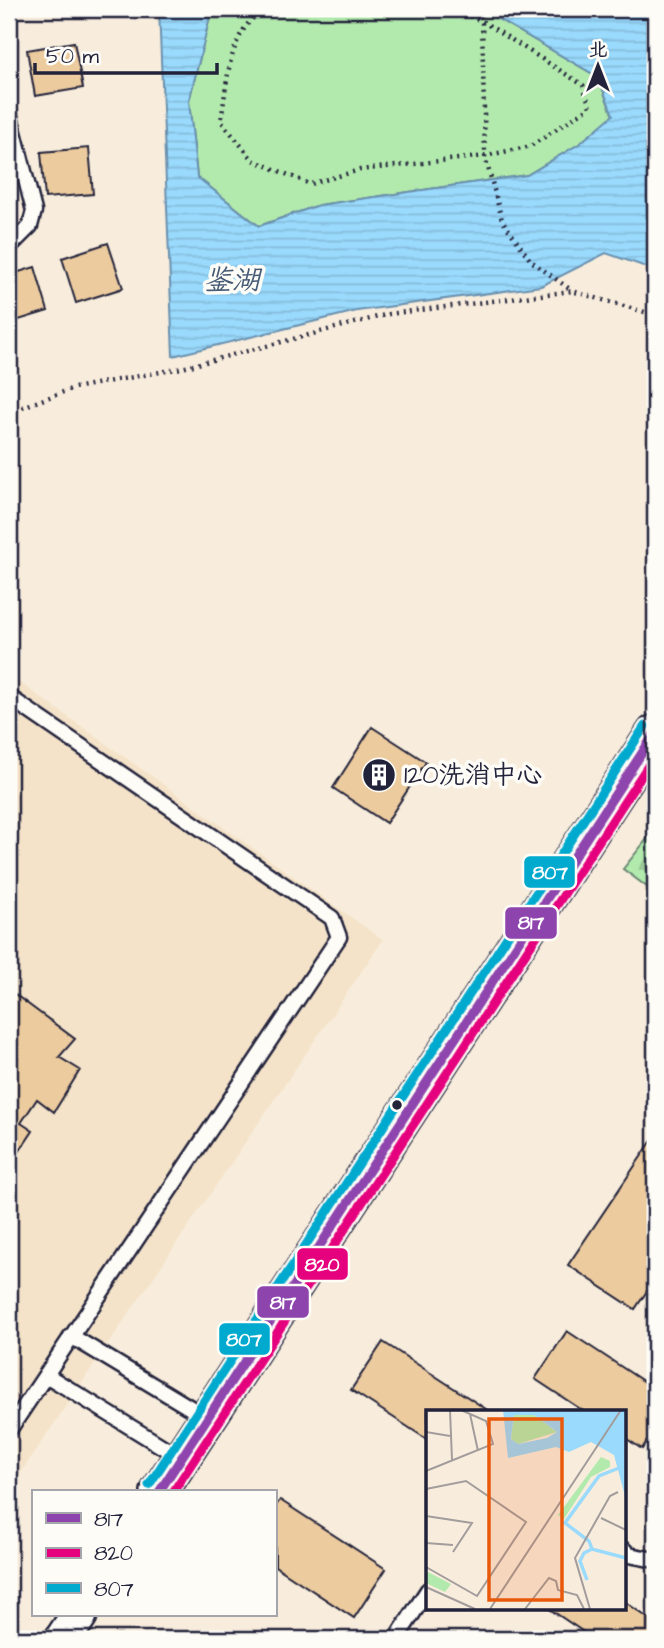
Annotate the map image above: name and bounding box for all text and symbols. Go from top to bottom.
scale bar [35,32,217,76]
north arrow [562,32,632,102]
text: 北 [588,37,608,64]
text: 50 m [46,42,100,71]
water label: 鉴湖 [204,261,263,300]
building icon: 120洗消中心 [360,756,398,794]
place label: 120洗消中心 [404,757,543,793]
line badge: 807 [523,855,576,889]
text: 807 [532,860,568,887]
line badge: 817 [504,906,558,940]
text: 817 [518,910,545,937]
unlabelled marker [390,1098,404,1112]
line badge: 820 [296,1247,349,1281]
text: 820 [304,1252,340,1279]
line badge: 817 [256,1285,310,1319]
text: 817 [270,1290,297,1317]
line badge: 807 [218,1322,271,1356]
text: 807 [226,1327,262,1354]
inset map [426,1410,626,1610]
legend [32,1490,276,1616]
text: 817 [94,1505,123,1534]
text: 820 [94,1539,133,1568]
text: 807 [94,1575,134,1604]

